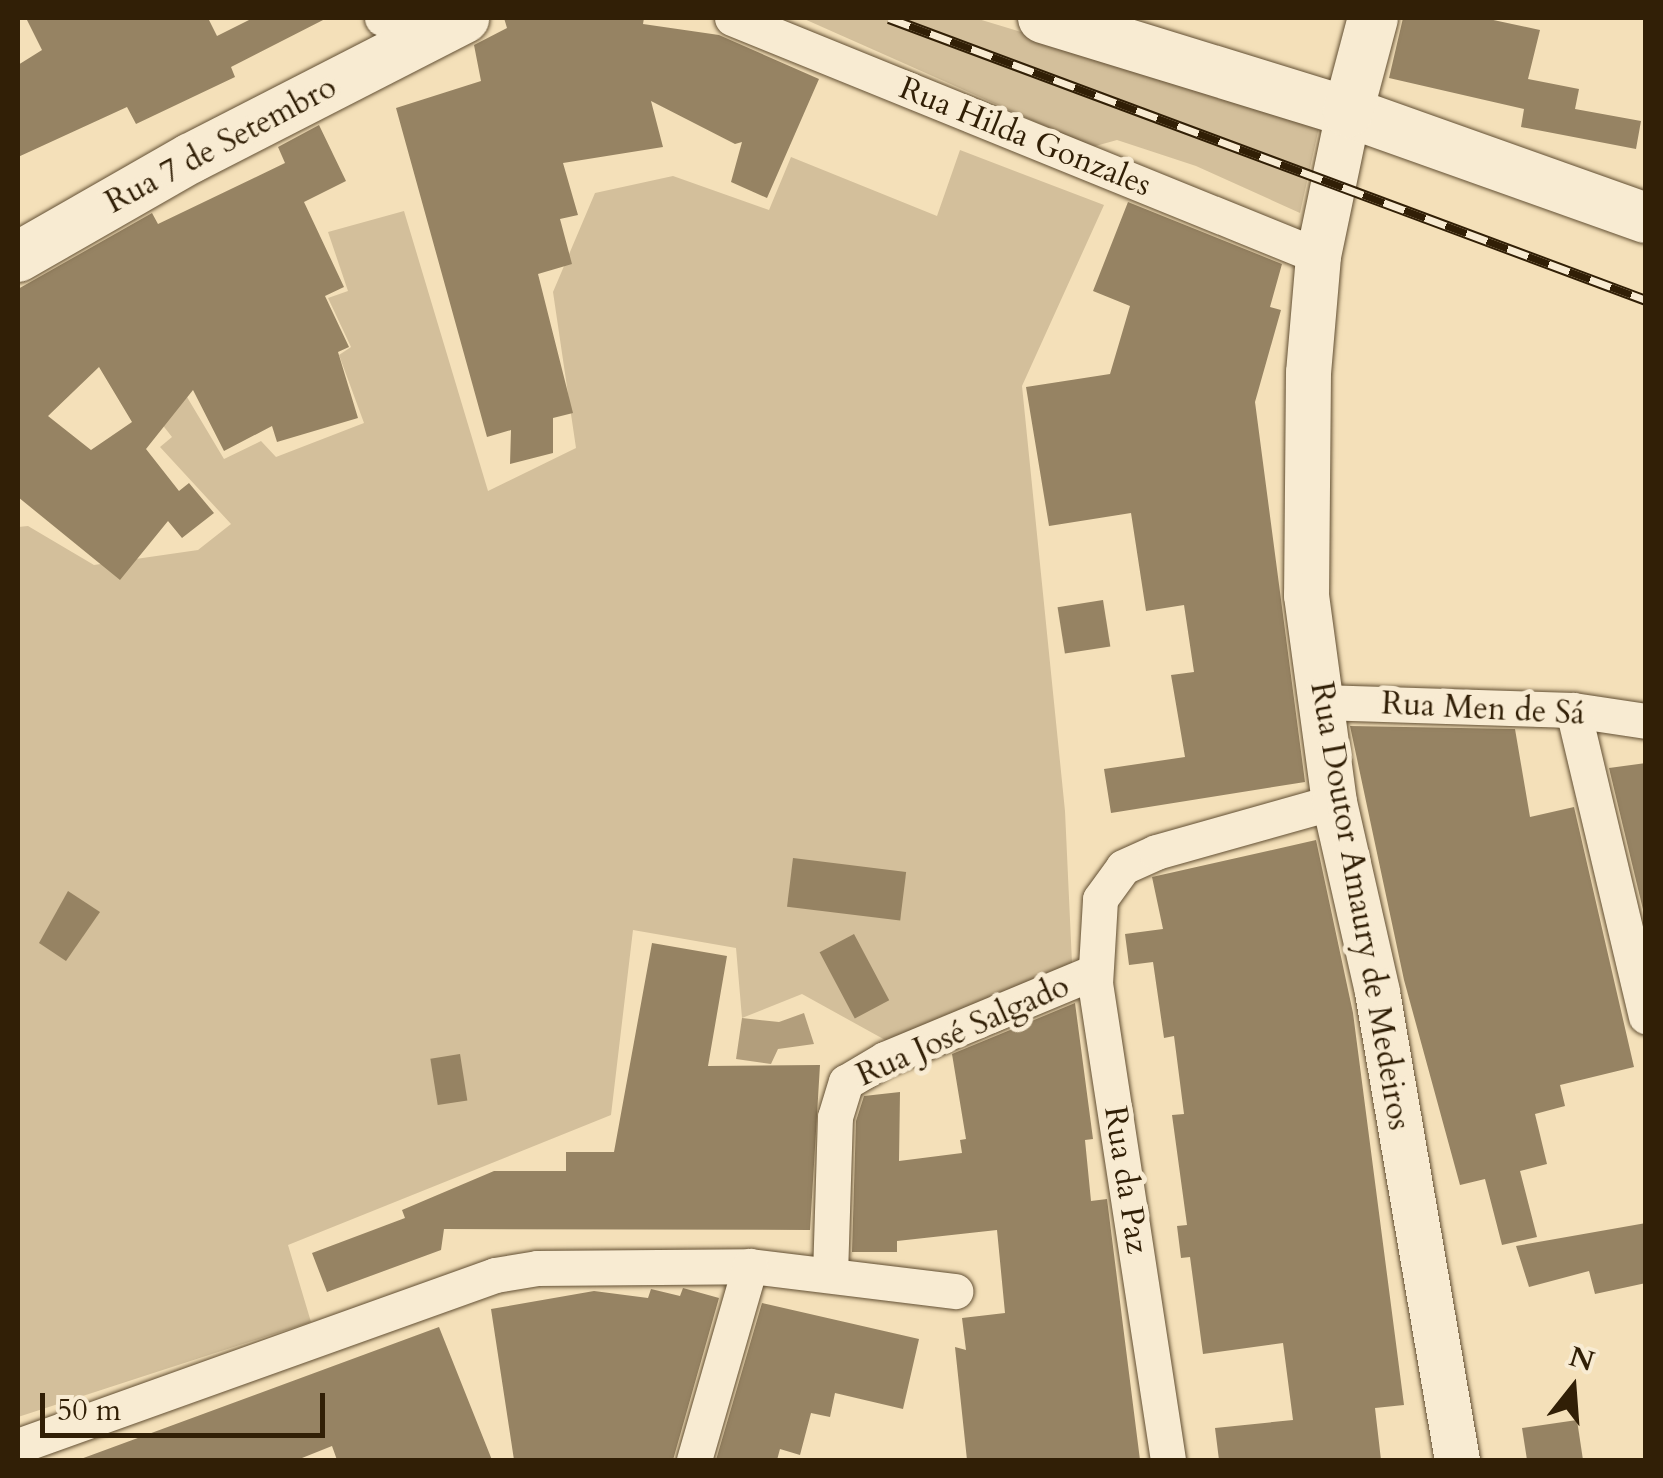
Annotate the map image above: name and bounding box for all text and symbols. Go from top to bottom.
street label: Rua 7 de Setembro [99,68,343,222]
street label: Rua Hilda Gonzales [894,69,1156,205]
street label: Rua Doutor Amaury de Medeiros [1302,679,1418,1133]
street label: Rua Men de Sá [1380,684,1586,734]
street label: Rua José Salgado [851,967,1075,1095]
street label: Rua da Paz [1095,1104,1157,1256]
north arrow [1523,1338,1623,1438]
text: N [1565,1338,1599,1381]
scale bar [45,1373,330,1435]
text: 50 m [57,1390,121,1431]

